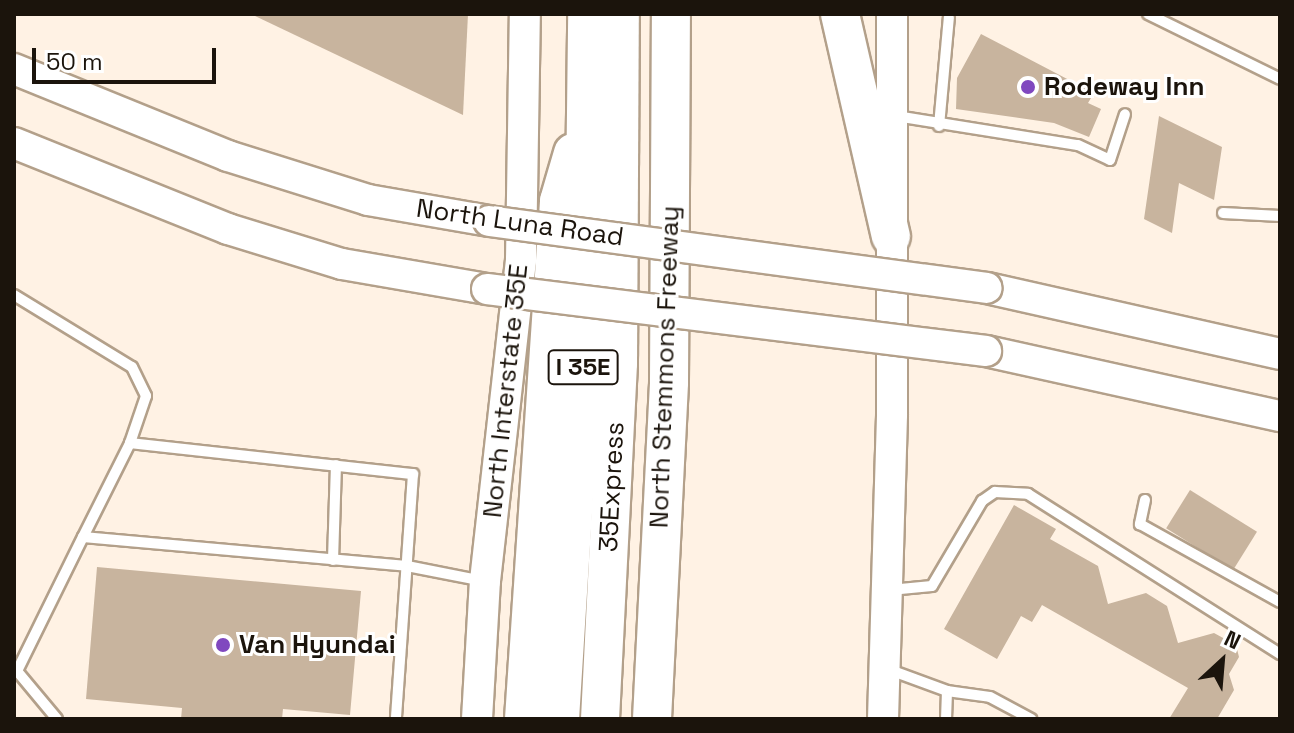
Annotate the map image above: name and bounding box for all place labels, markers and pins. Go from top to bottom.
place label: Rodeway Inn [1044,71,1204,103]
marker: Rodeway Inn [1019,78,1037,96]
place label: Van Hyundai [239,629,396,661]
marker: Van Hyundai [214,636,232,654]

